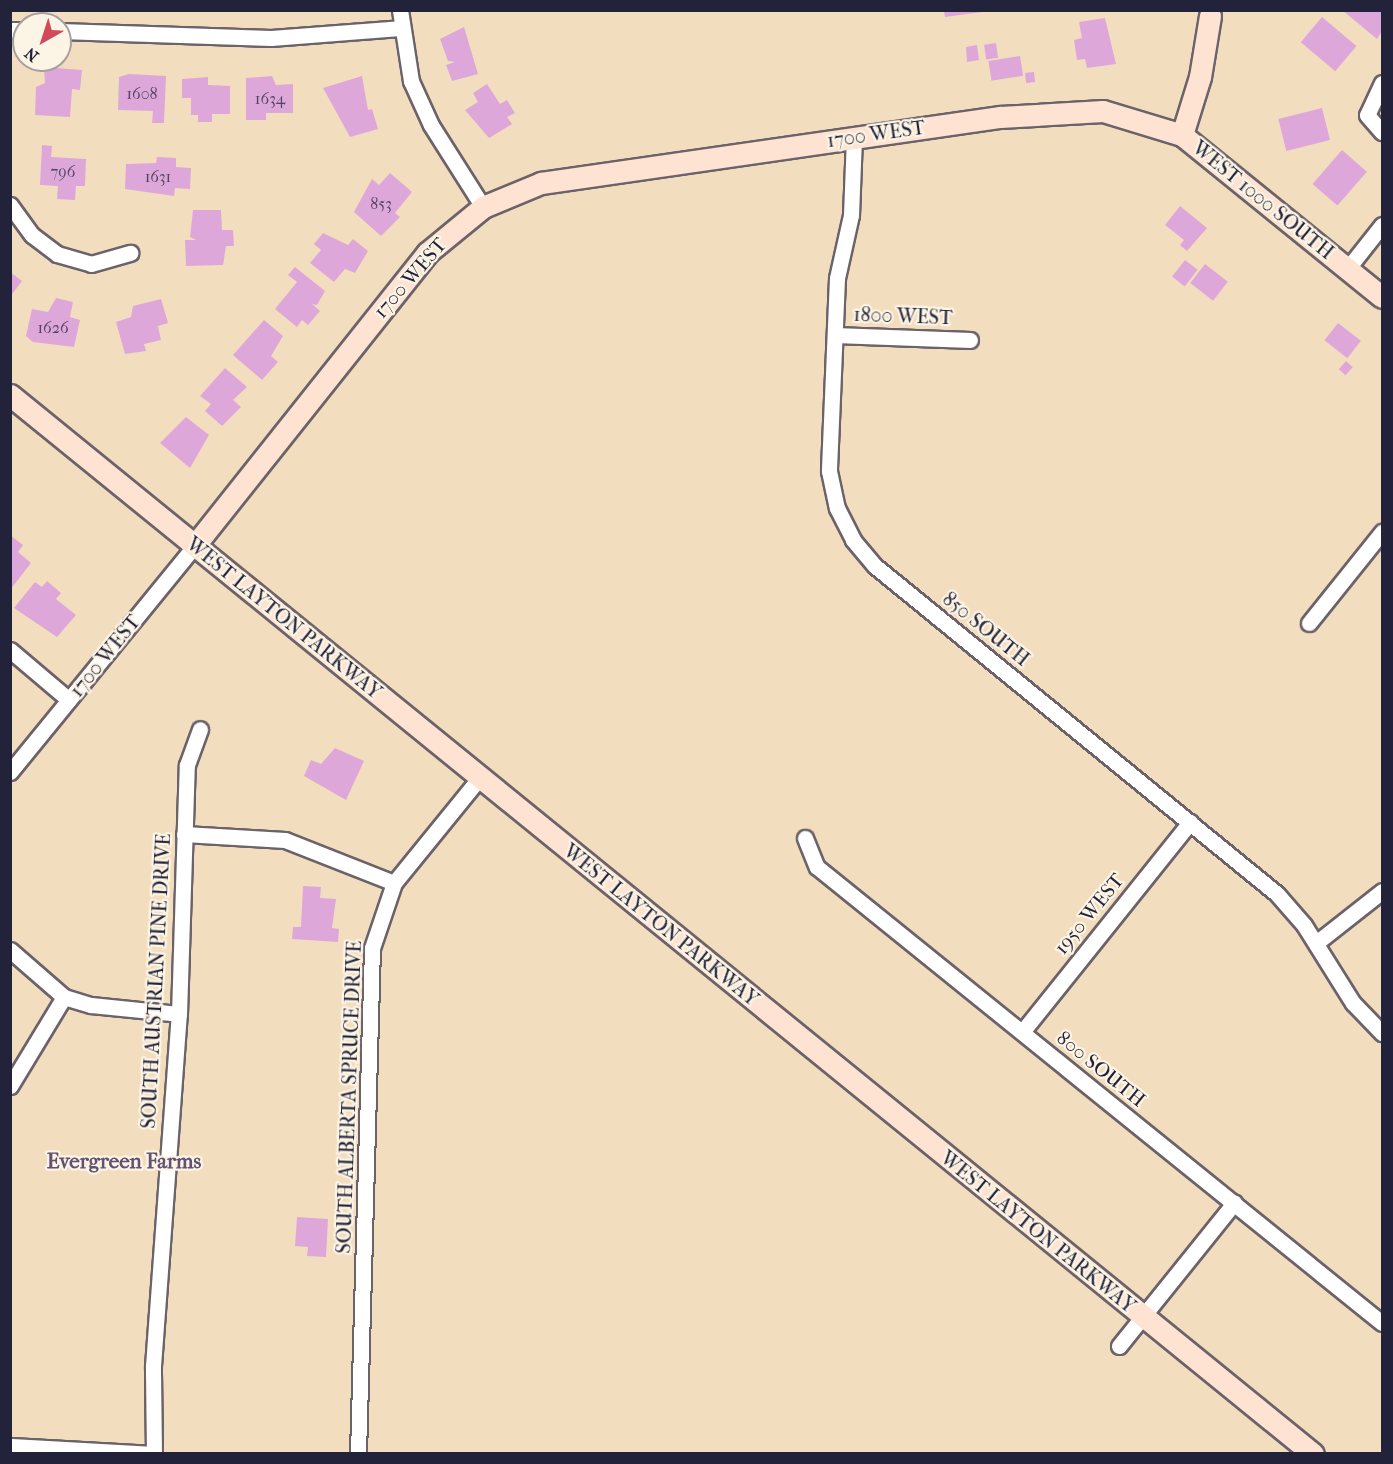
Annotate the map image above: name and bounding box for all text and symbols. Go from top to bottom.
north arrow [12,12,72,72]
text: N [21,44,42,66]
house number: 1608 [126,84,158,104]
house number: 1634 [255,89,285,109]
street label: 1700 WEST [825,115,927,153]
street label: WEST 1000 SOUTH [1187,136,1339,264]
house number: 796 [51,162,75,182]
house number: 1631 [145,167,171,187]
house number: 853 [370,194,392,214]
street label: 1700 WEST [369,233,451,323]
street label: 1800 WEST [853,302,953,330]
house number: 1626 [37,318,69,338]
street label: WEST LAYTON PARKWAY [182,532,386,704]
street label: 850 SOUTH [938,587,1034,671]
street label: 1700 WEST [65,610,145,702]
street label: SOUTH AUSTRIAN PINE DRIVE [136,833,176,1129]
street label: WEST LAYTON PARKWAY [559,839,763,1011]
street label: 1950 WEST [1049,869,1129,959]
street label: SOUTH ALBERTA SPRUCE DRIVE [332,940,366,1254]
street label: 800 SOUTH [1052,1026,1150,1112]
street label: WEST LAYTON PARKWAY [936,1146,1140,1318]
district label: Evergreen Farms [47,1148,201,1174]

